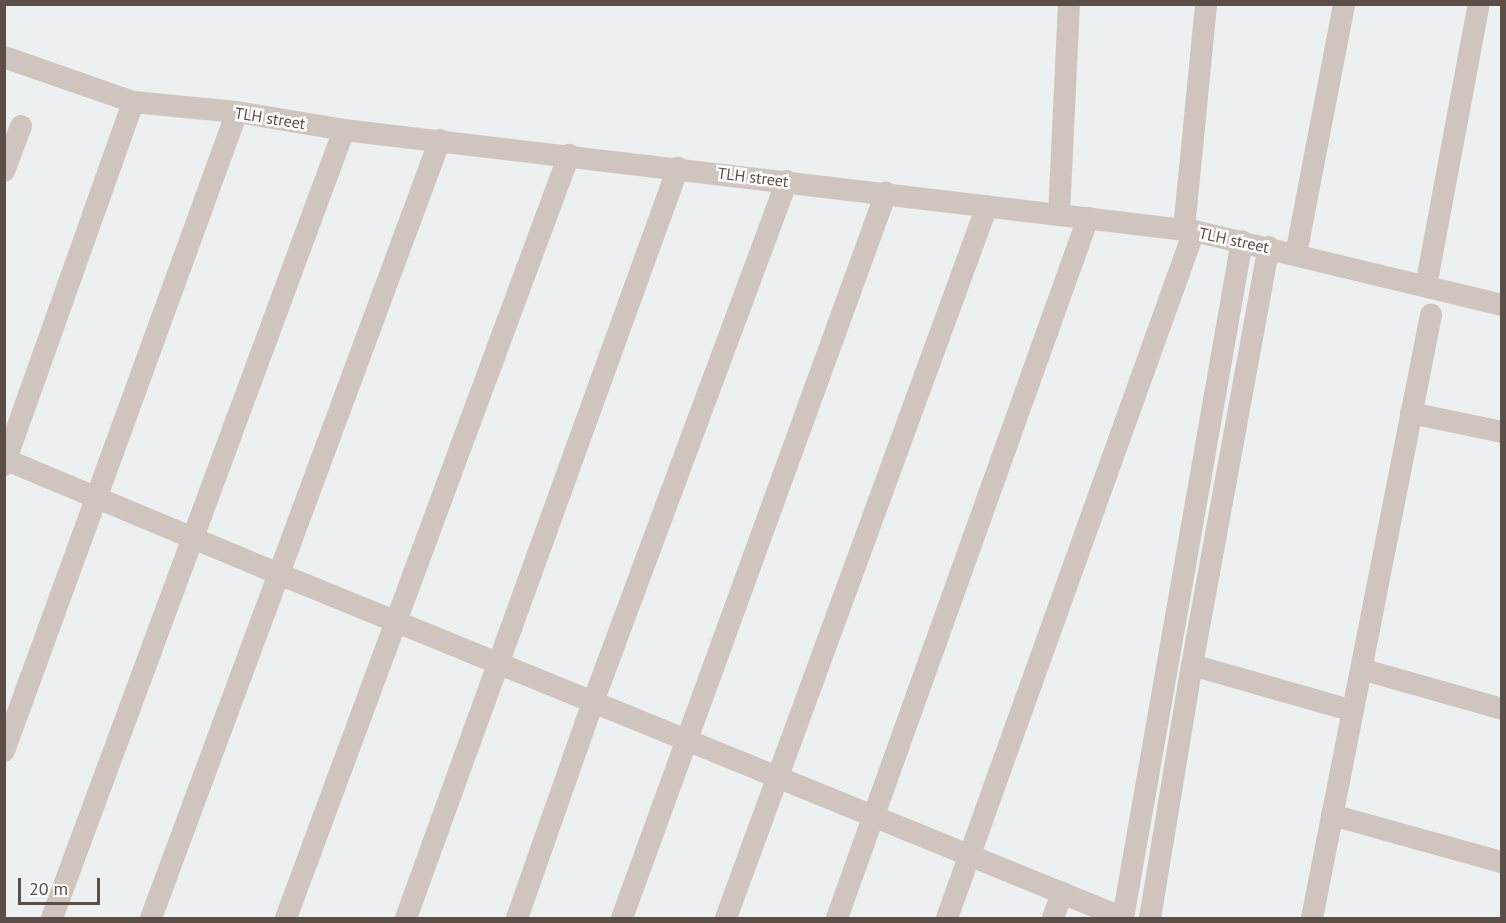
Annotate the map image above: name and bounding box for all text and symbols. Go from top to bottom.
street label: TLH street [233,103,307,133]
street label: TLH street [716,163,790,191]
street label: TLH street [1197,223,1271,257]
scale bar [21,866,104,904]
text: 20 m [29,877,68,900]

